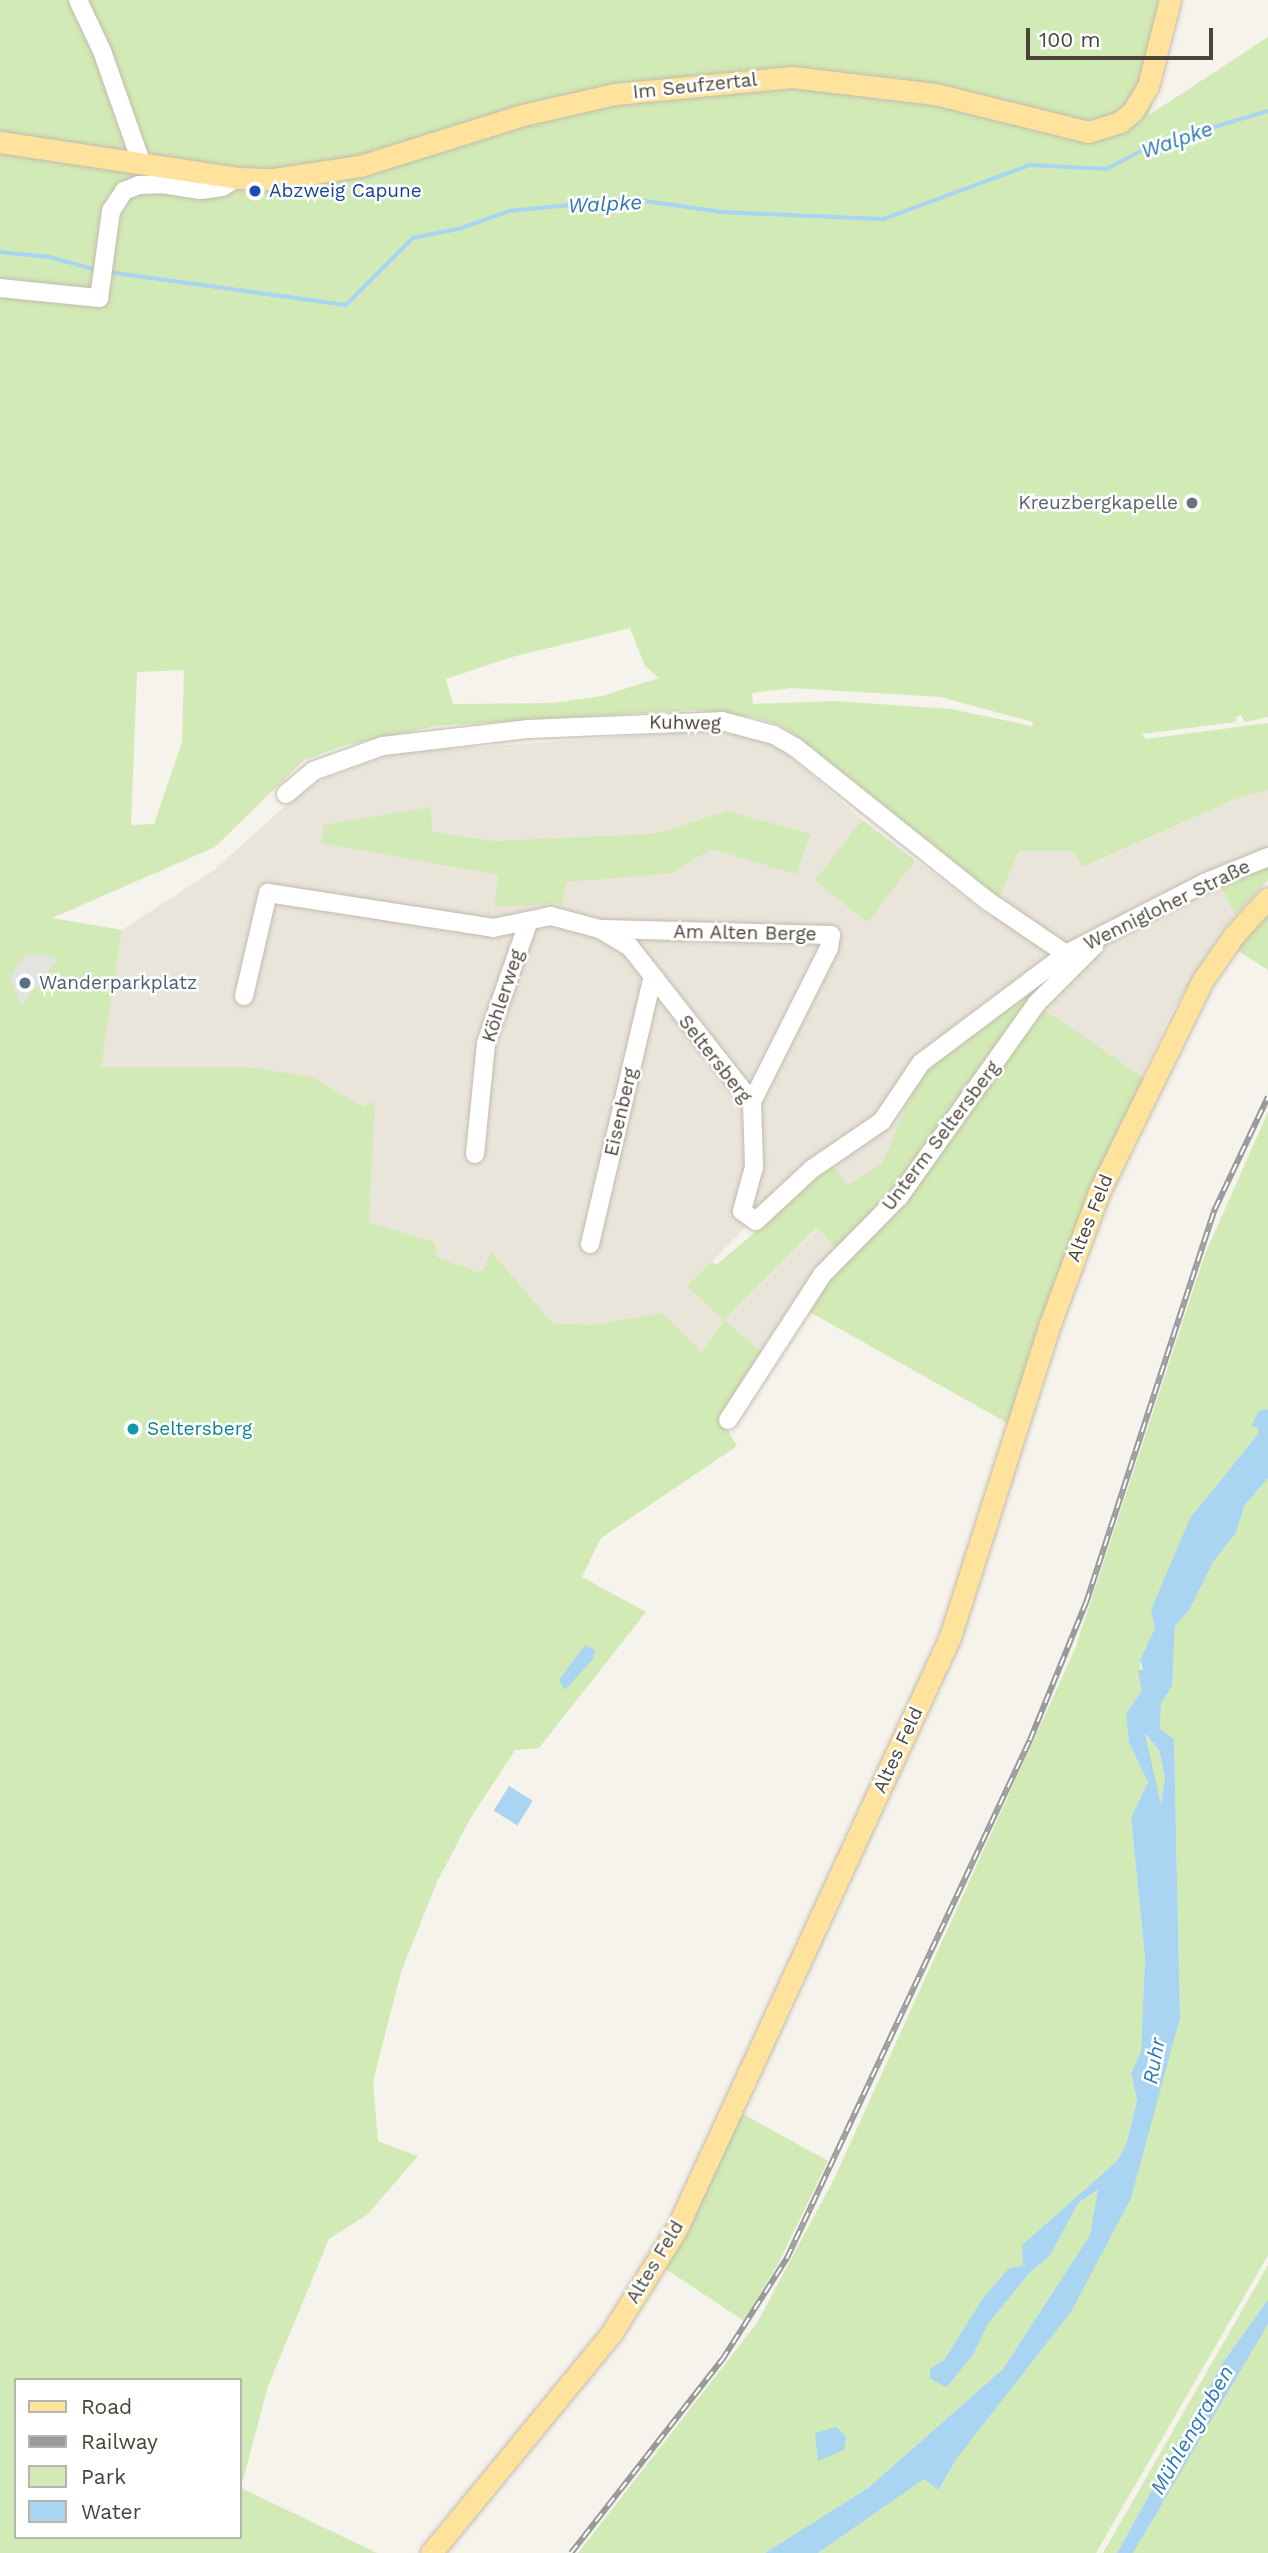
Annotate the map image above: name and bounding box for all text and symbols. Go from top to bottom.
scale bar [1030,14,1217,58]
text: 100 m [1039,27,1101,52]
street label: Im Seufzertal [632,68,758,104]
water label: Walpke [1138,116,1216,164]
place label: Abzweig Capune [269,180,422,202]
marker: Abzweig Capune [247,183,263,199]
water label: Walpke [567,189,643,219]
place label: Kreuzbergkapelle [1018,492,1178,514]
marker: Kreuzbergkapelle [1184,495,1200,511]
street label: Kuhweg [649,711,721,735]
street label: Wennigloher Straße [1080,855,1254,955]
street label: Am Alten Berge [673,920,817,946]
street label: Köhlerweg [477,947,529,1045]
place label: Wanderparkplatz [39,972,197,994]
marker: Wanderparkplatz [17,975,33,991]
street label: Seltersberg [674,1011,756,1107]
street label: Unterm Seltersberg [877,1057,1005,1215]
street label: Eisenberg [600,1066,642,1158]
street label: Altes Feld [1062,1171,1118,1265]
place label: Seltersberg [147,1418,252,1440]
marker: Seltersberg [125,1421,141,1437]
street label: Altes Feld [868,1703,928,1797]
water label: Ruhr [1138,2036,1170,2086]
street label: Altes Feld [621,2216,689,2308]
water label: Mühlengraben [1145,2361,1239,2499]
legend [14,2378,242,2539]
text: Road [81,2394,132,2419]
text: Railway [81,2429,158,2454]
text: Park [81,2464,126,2489]
text: Water [81,2499,141,2524]

